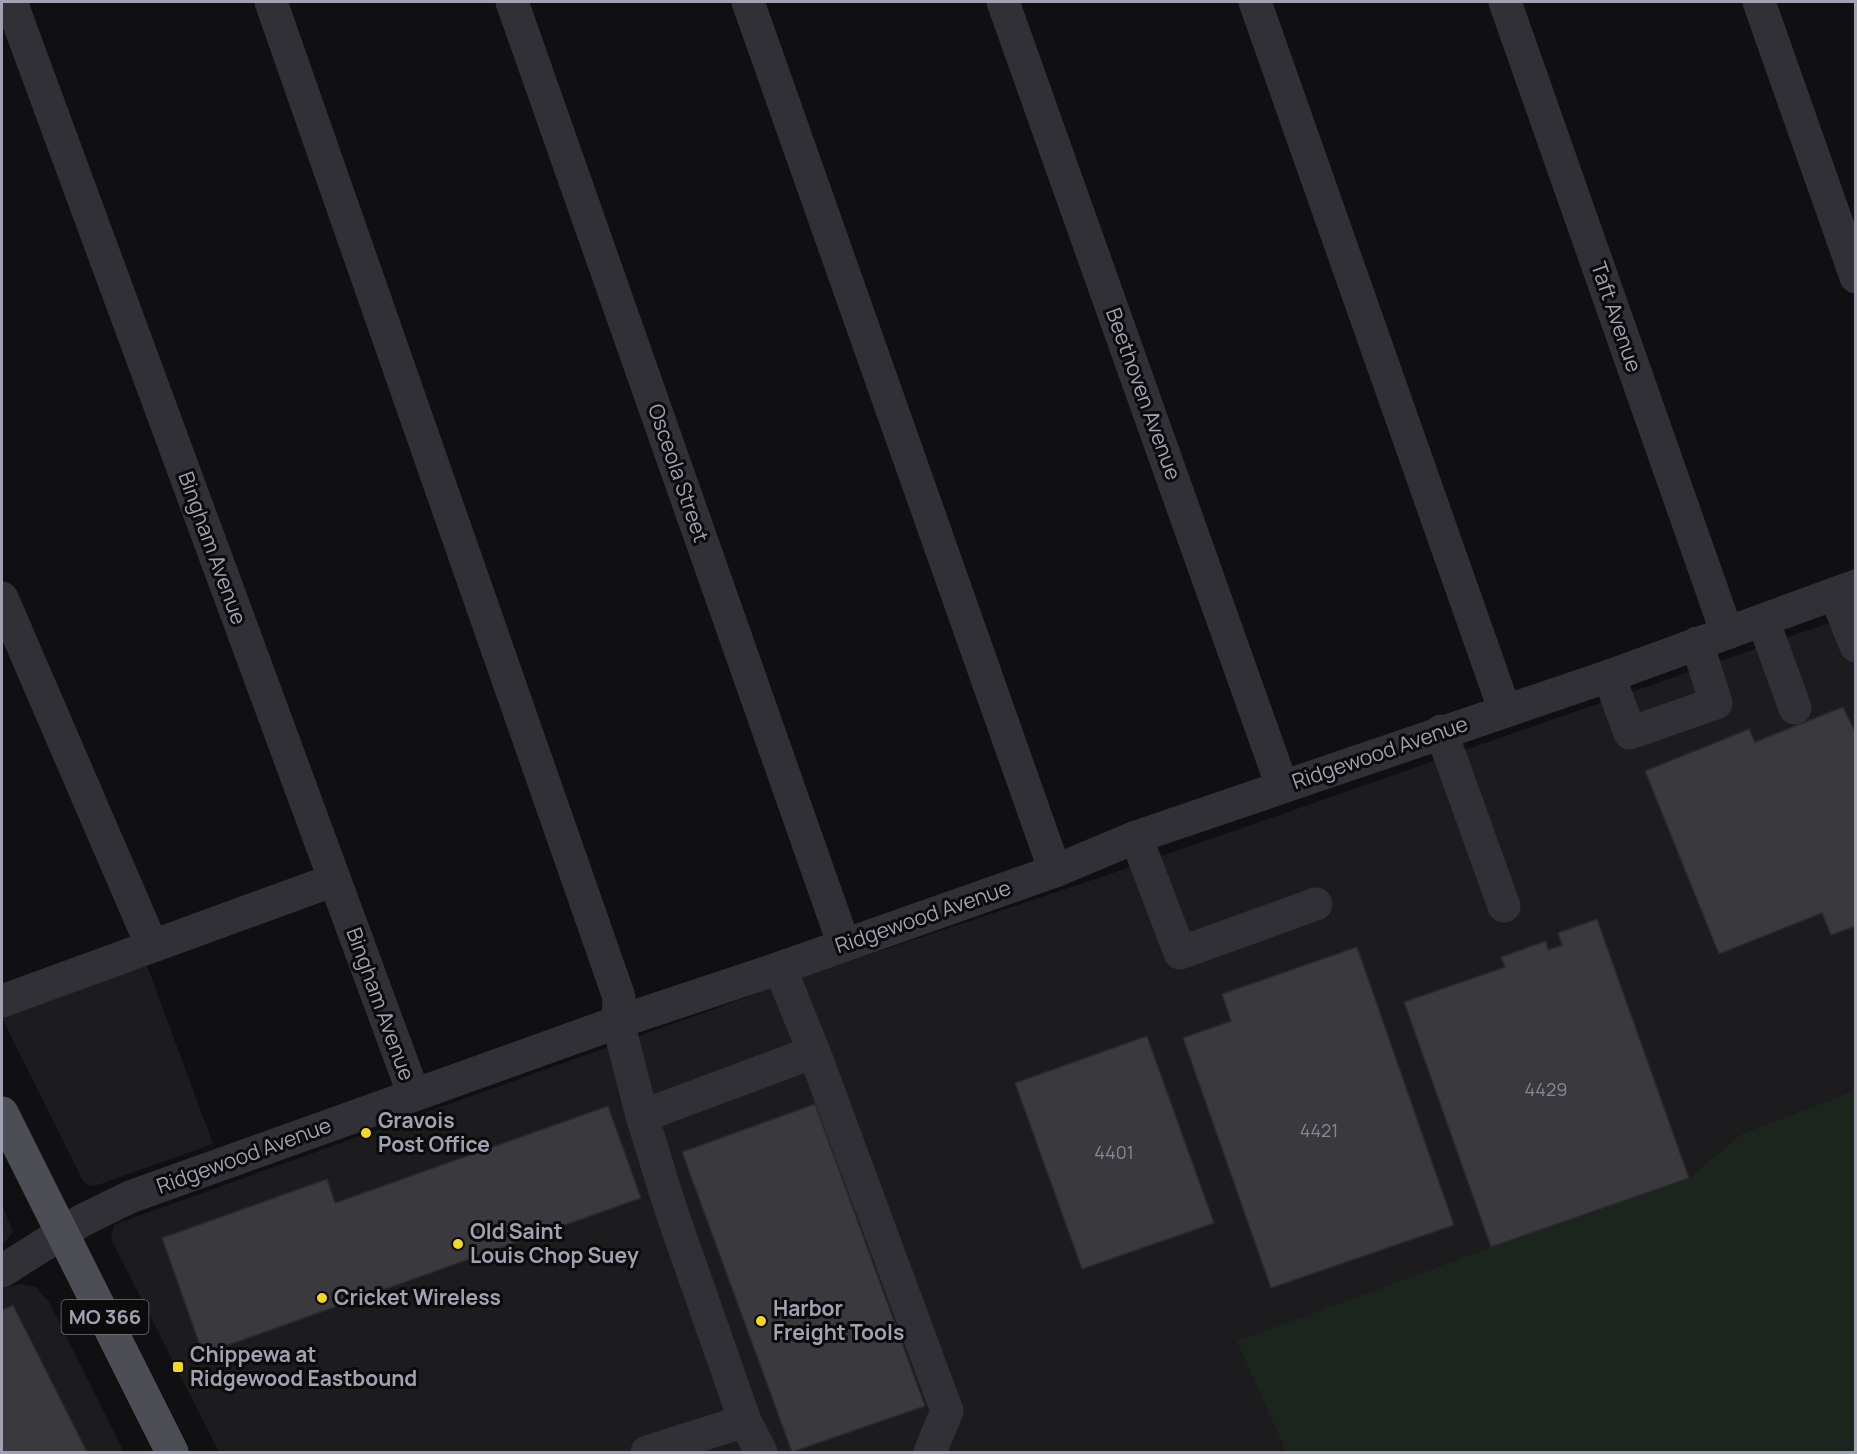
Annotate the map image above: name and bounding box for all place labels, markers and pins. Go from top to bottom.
place label: Gravois Post Office [378,1106,490,1158]
marker: Gravois Post Office [359,1126,373,1140]
place label: Old Saint Louis Chop Suey [470,1217,639,1269]
marker: Old Saint Louis Chop Suey [451,1237,465,1251]
place label: Cricket Wireless [334,1283,501,1311]
marker: Cricket Wireless [315,1291,329,1305]
place label: Harbor Freight Tools [773,1294,904,1346]
marker: Harbor Freight Tools [754,1314,768,1328]
place label: Chippewa at Ridgewood Eastbound [190,1340,417,1392]
marker: Chippewa at Ridgewood Eastbound [171,1360,185,1374]

